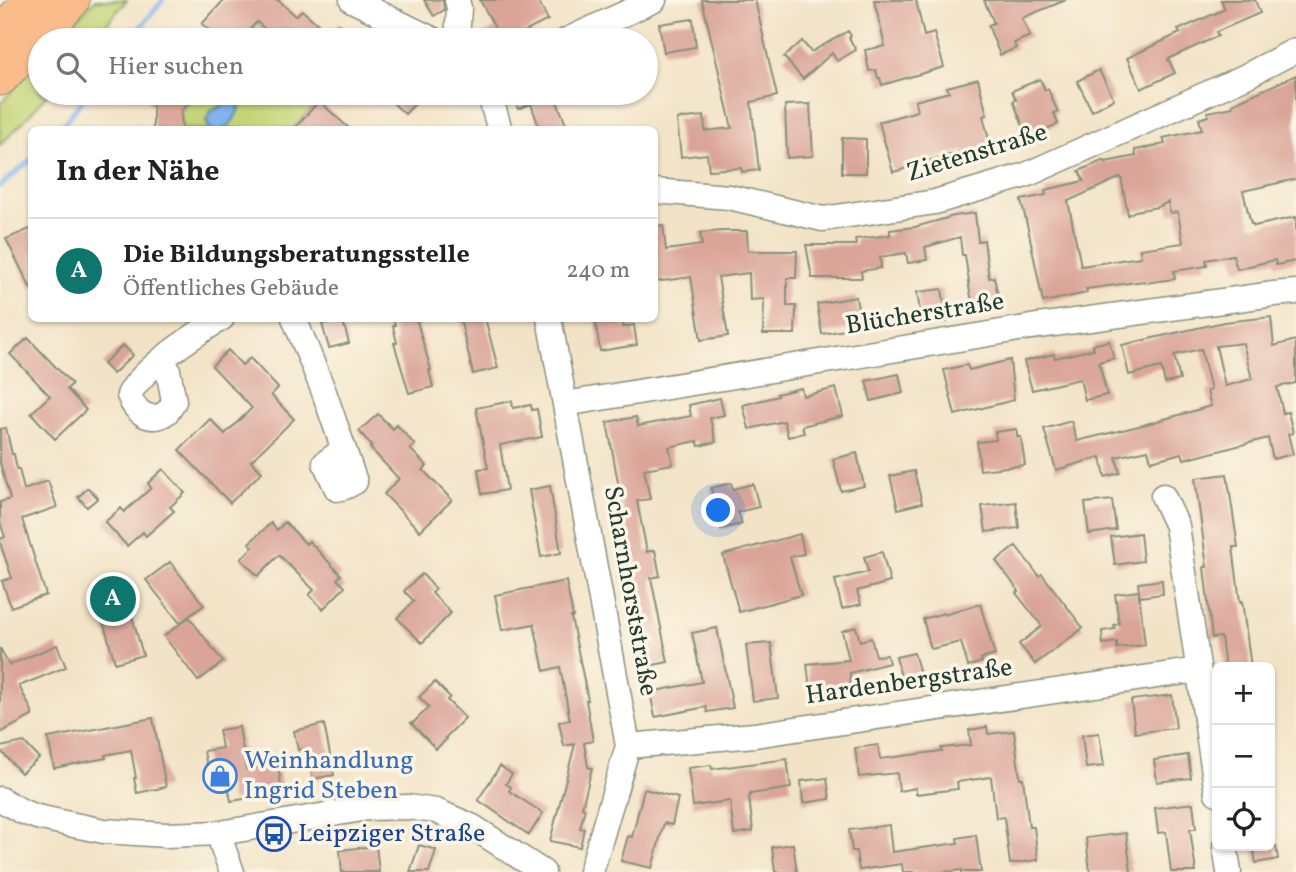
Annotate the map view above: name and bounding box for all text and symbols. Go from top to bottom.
search box [28,28,658,105]
icon: search [52,48,90,86]
text: Hier suchen [108,49,244,85]
street label: Zietenstraße [902,115,1052,191]
text: In der Nähe [56,151,220,193]
text: Die Bildungsberatungsstelle [123,237,470,273]
text: A [71,255,87,287]
text: 240 m [566,255,630,287]
text: Öffentliches Gebäude [123,273,339,305]
street label: Blücherstraße [843,284,1007,344]
street label: Scharnhorststraße [594,483,666,699]
your location [701,493,735,527]
pin: A [90,573,136,625]
street label: Hardenbergstraße [803,650,1015,714]
map controls [1212,662,1275,851]
button: + [1212,662,1275,725]
button: − [1212,725,1275,788]
place label: Weinhandlung Ingrid Steben [244,743,414,809]
shop icon: Weinhandlung Ingrid Steben [201,757,239,795]
button: locate [1212,788,1275,851]
bus stop icon: Leipziger Straße [255,815,293,853]
place label: Leipziger Straße [298,816,485,852]

